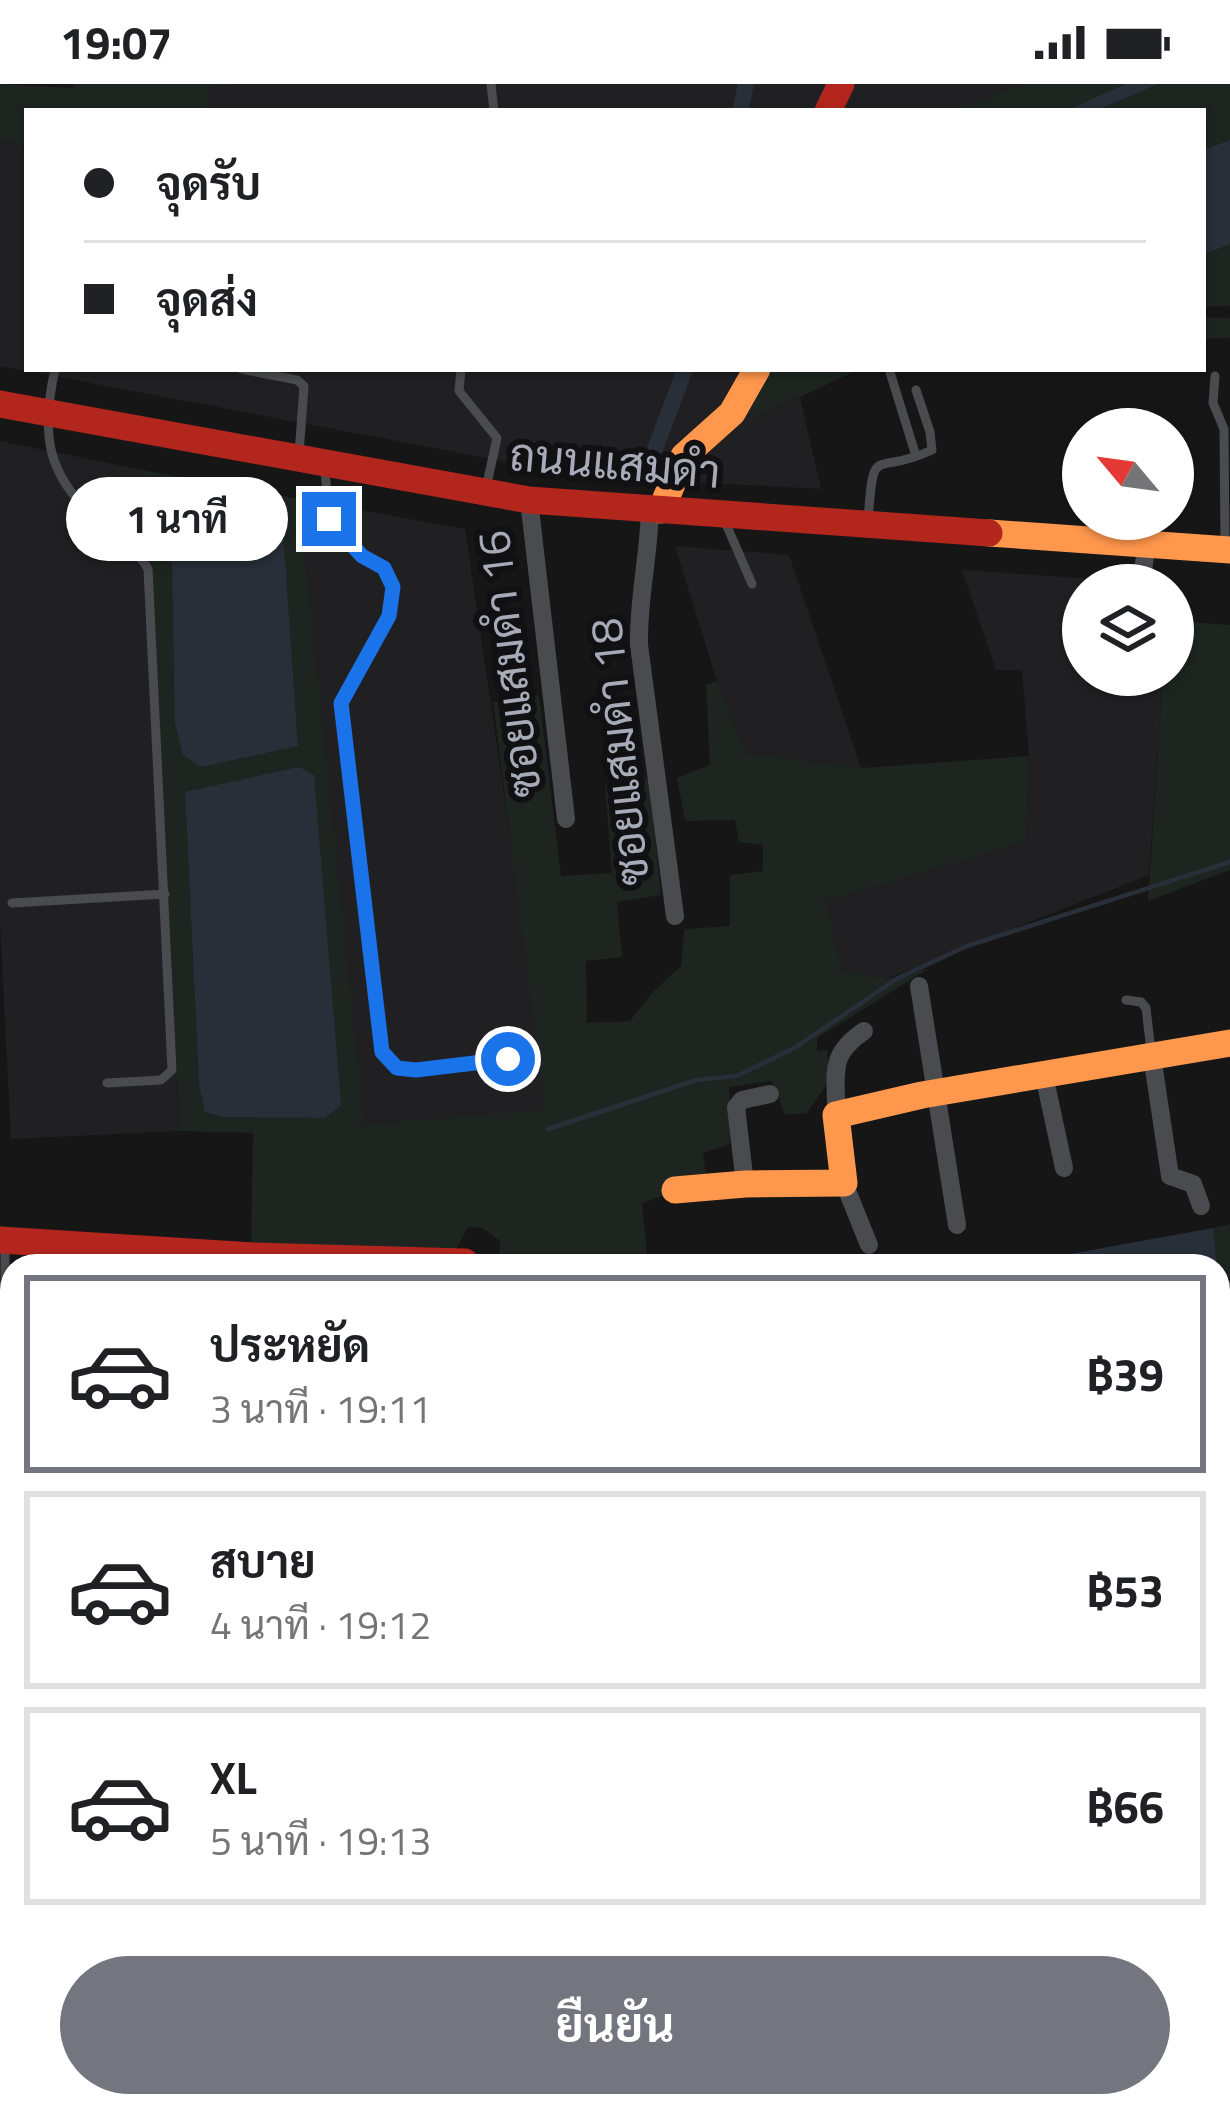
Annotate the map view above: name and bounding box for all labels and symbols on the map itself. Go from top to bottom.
north arrow [1062,408,1194,540]
street label: ถนนแสมดำ [507,419,724,505]
callout: 1 นาที [65,477,287,561]
route end [302,492,356,546]
street label: ซอยแสมดำ 16 [458,527,558,801]
street label: ซอยแสมดำ 18 [570,615,666,889]
route start [481,1032,535,1086]

